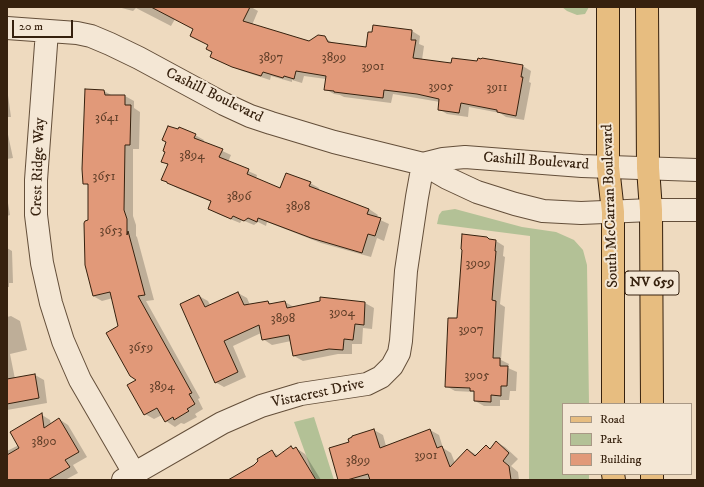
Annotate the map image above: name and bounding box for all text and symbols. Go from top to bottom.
scale bar [14,12,75,38]
text: 20 m [19,19,43,34]
house number: 3897 [259,50,283,66]
house number: 3899 [322,50,346,66]
house number: 3901 [361,59,385,75]
street label: Cashill Boulevard [162,65,266,127]
house number: 3905 [429,79,453,95]
house number: 3911 [487,80,507,96]
house number: 3641 [95,110,119,126]
street label: Crest Ridge Way [28,117,50,217]
street label: South McCarran Boulevard [599,124,623,288]
house number: 3894 [179,148,205,164]
street label: Cashill Boulevard [482,149,590,175]
house number: 3651 [93,169,115,185]
house number: 3896 [227,189,251,205]
house number: 3898 [286,199,310,215]
house number: 3653 [100,223,122,239]
house number: 3909 [466,256,490,272]
road number: NV 659 [625,271,679,295]
house number: 3904 [329,305,355,321]
house number: 3898 [271,311,295,327]
house number: 3907 [458,322,484,338]
house number: 3659 [129,340,153,356]
house number: 3905 [465,368,489,384]
street label: Vistacrest Drive [270,375,366,413]
house number: 3894 [149,379,175,395]
legend [562,403,692,475]
text: Road [600,412,625,427]
text: Park [600,432,622,447]
house number: 3890 [32,434,56,450]
house number: 3901 [414,448,438,464]
text: Building [600,452,641,467]
house number: 3899 [346,453,370,469]

